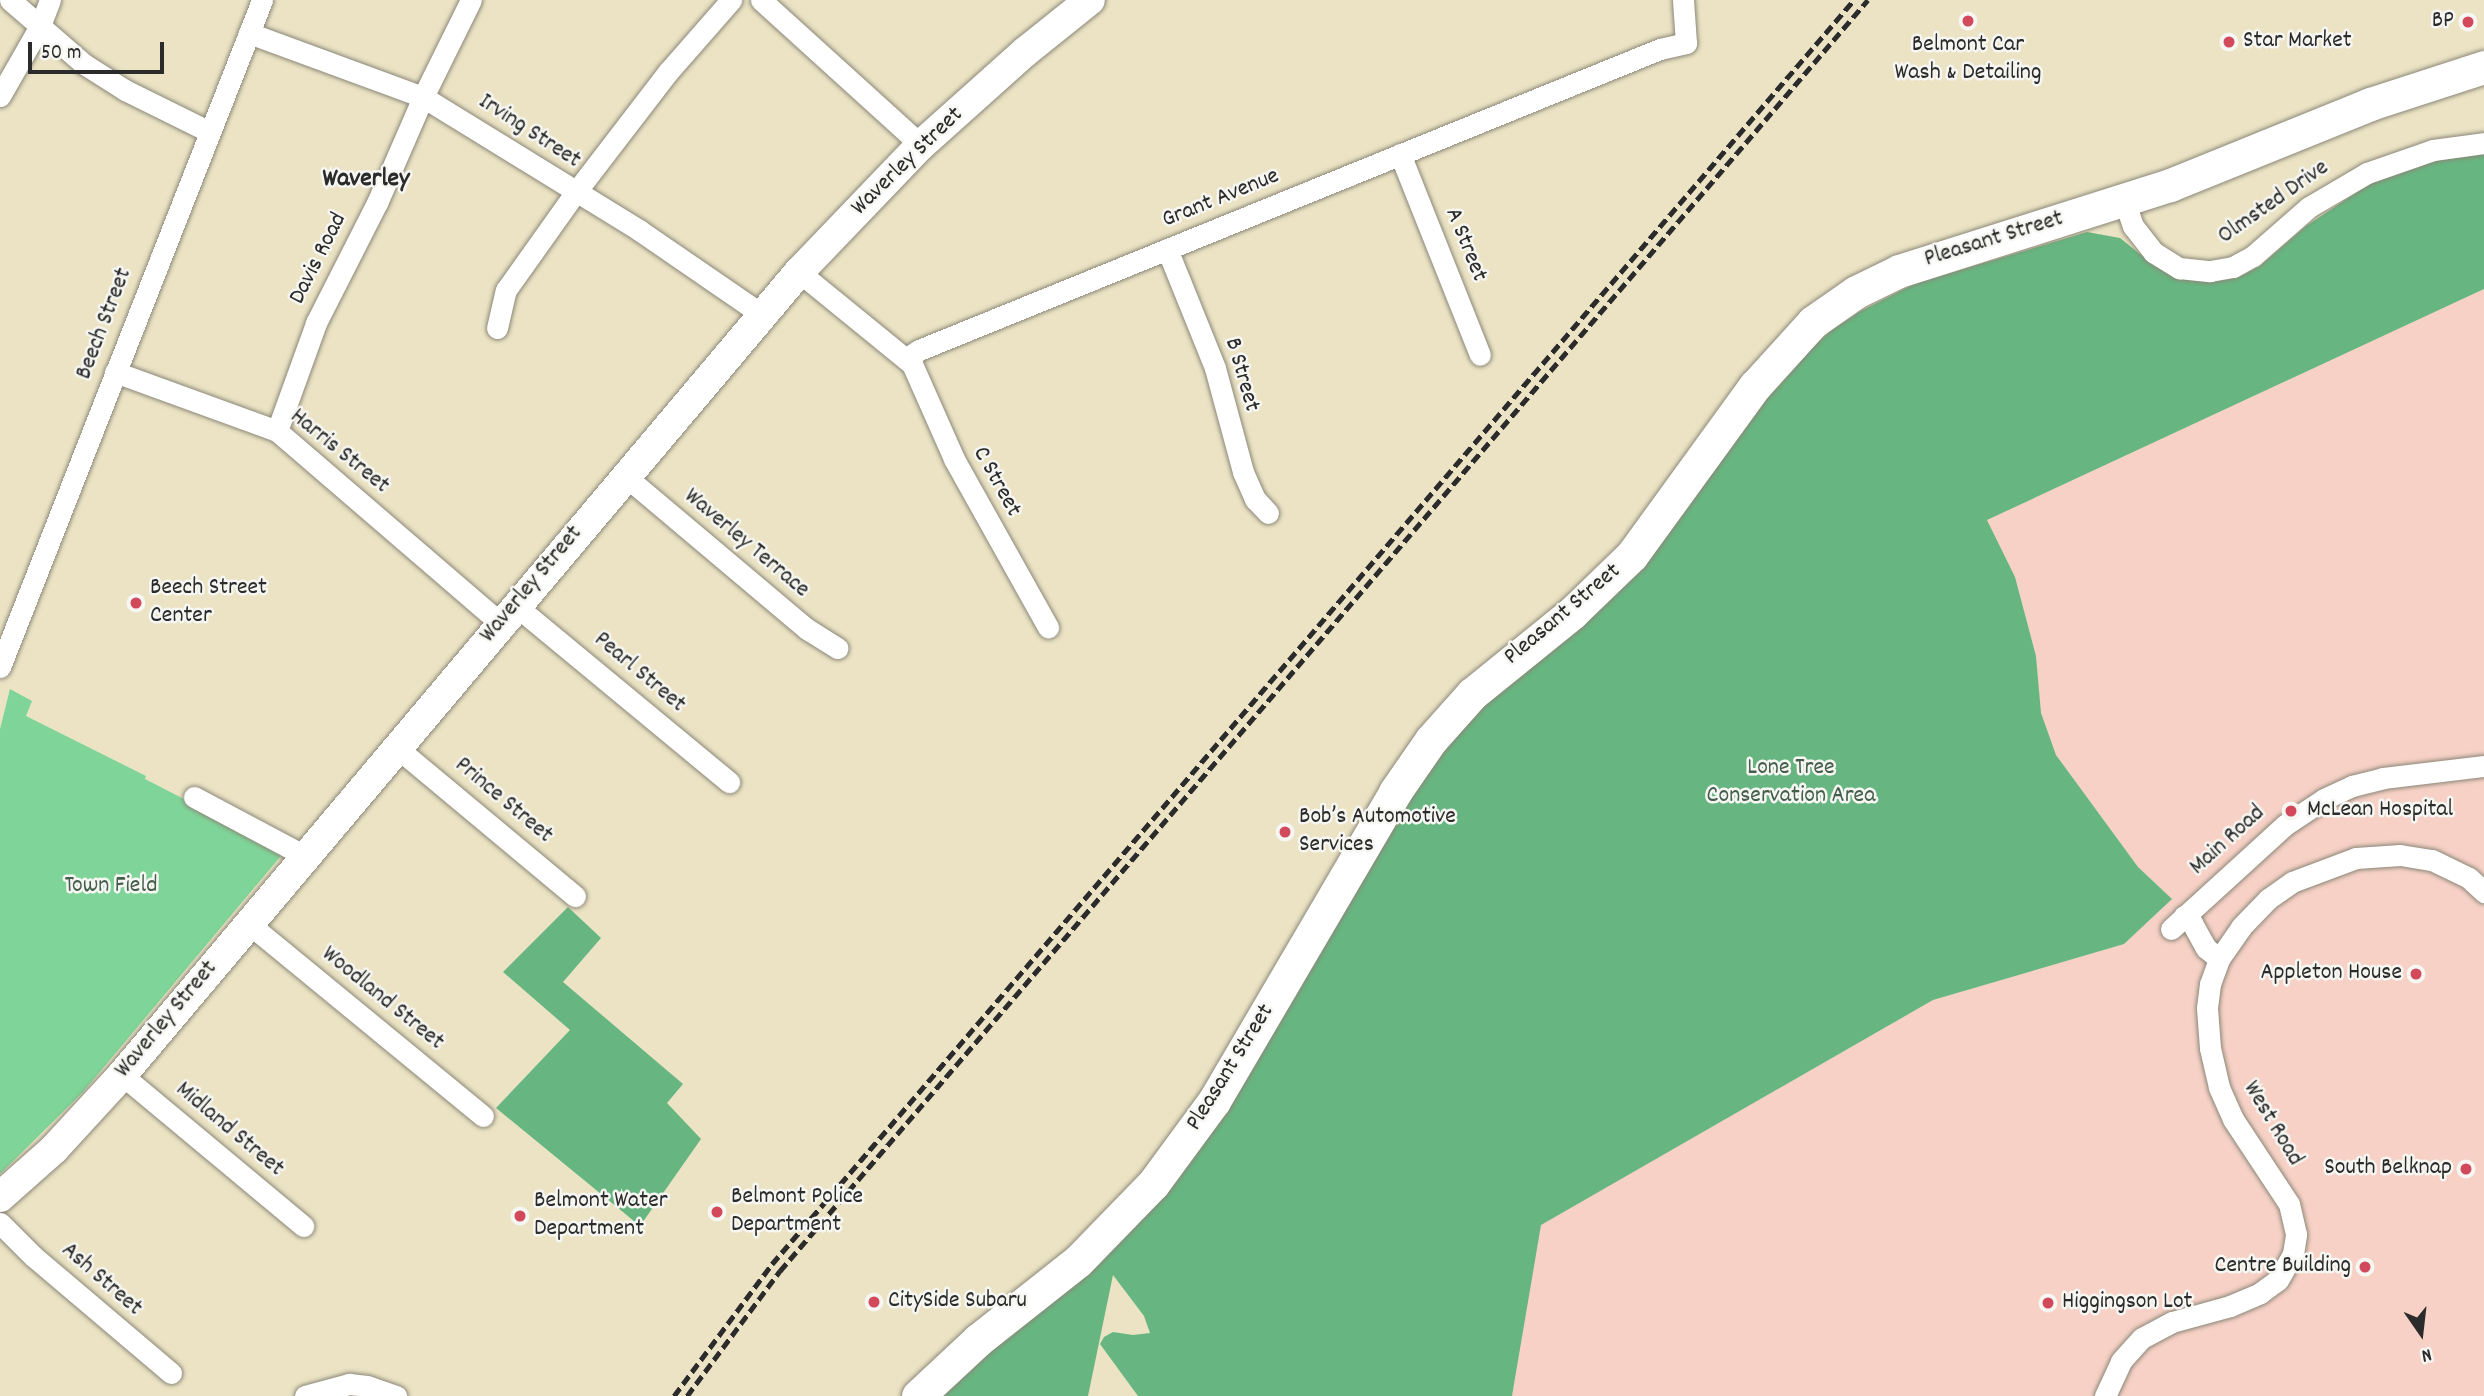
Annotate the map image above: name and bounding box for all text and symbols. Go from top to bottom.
place label: BP [2432,8,2454,36]
marker: Belmont Car Wash & Detailing [1960,13,1976,29]
marker: BP [2460,14,2476,30]
scale bar [32,28,168,72]
place label: Star Market [2243,28,2352,56]
place label: Belmont Car Wash & Detailing [1895,32,2041,88]
marker: Star Market [2221,34,2237,50]
text: 50 m [41,39,81,69]
street label: Irving Street [472,88,586,176]
street label: Waverley Street [846,102,970,222]
street label: Olmsted Drive [2213,154,2335,252]
street label: Grant Avenue [1158,163,1284,235]
district label: Waverley [322,164,410,196]
street label: A Street [1437,204,1493,286]
street label: Pleasant Street [1921,205,2067,275]
street label: Davis Road [284,209,354,309]
street label: Beech Street [71,264,139,384]
street label: B Street [1217,335,1265,415]
street label: Harris Street [283,403,395,501]
street label: C Street [965,442,1027,522]
street label: Waverley Terrace [677,483,815,605]
street label: Waverley Street [475,520,589,650]
street label: Pleasant Street [1499,558,1627,672]
place label: Beech Street Center [150,575,267,631]
marker: Beech Street Center [128,595,144,611]
street label: Pearl Street [587,626,691,720]
street label: Prince Street [448,752,558,850]
park label: Lone Tree Conservation Area [1707,755,1875,811]
place label: McLean Hospital [2307,797,2453,825]
street label: Main Road [2184,800,2272,882]
marker: McLean Hospital [2281,801,2301,821]
place label: Bob’s Automotive Services [1299,804,1456,860]
marker: Bob’s Automotive Services [1277,824,1293,840]
park label: Town Field [65,873,157,901]
street label: Woodland Street [315,941,449,1057]
street label: Waverley Street [110,955,224,1085]
place label: Appleton House [2260,960,2402,988]
marker: Appleton House [2408,966,2424,982]
street label: Pleasant Street [1181,1000,1281,1136]
street label: Midland Street [169,1076,289,1184]
street label: West Road [2236,1076,2308,1172]
place label: South Belknap [2324,1155,2452,1183]
marker: South Belknap [2458,1161,2474,1177]
place label: Belmont Police Department [731,1184,863,1240]
place label: Belmont Water Department [534,1188,668,1244]
marker: Belmont Police Department [709,1204,725,1220]
marker: Belmont Water Department [512,1208,528,1224]
street label: Ash Street [55,1237,147,1323]
place label: Centre Building [2215,1253,2351,1281]
marker: Centre Building [2357,1259,2373,1275]
place label: CitySide Subaru [888,1288,1027,1316]
place label: Higgingson Lot [2062,1289,2192,1317]
marker: CitySide Subaru [866,1294,882,1310]
marker: Higgingson Lot [2040,1295,2056,1311]
north arrow [2386,1298,2456,1368]
text: N [2418,1340,2434,1368]

